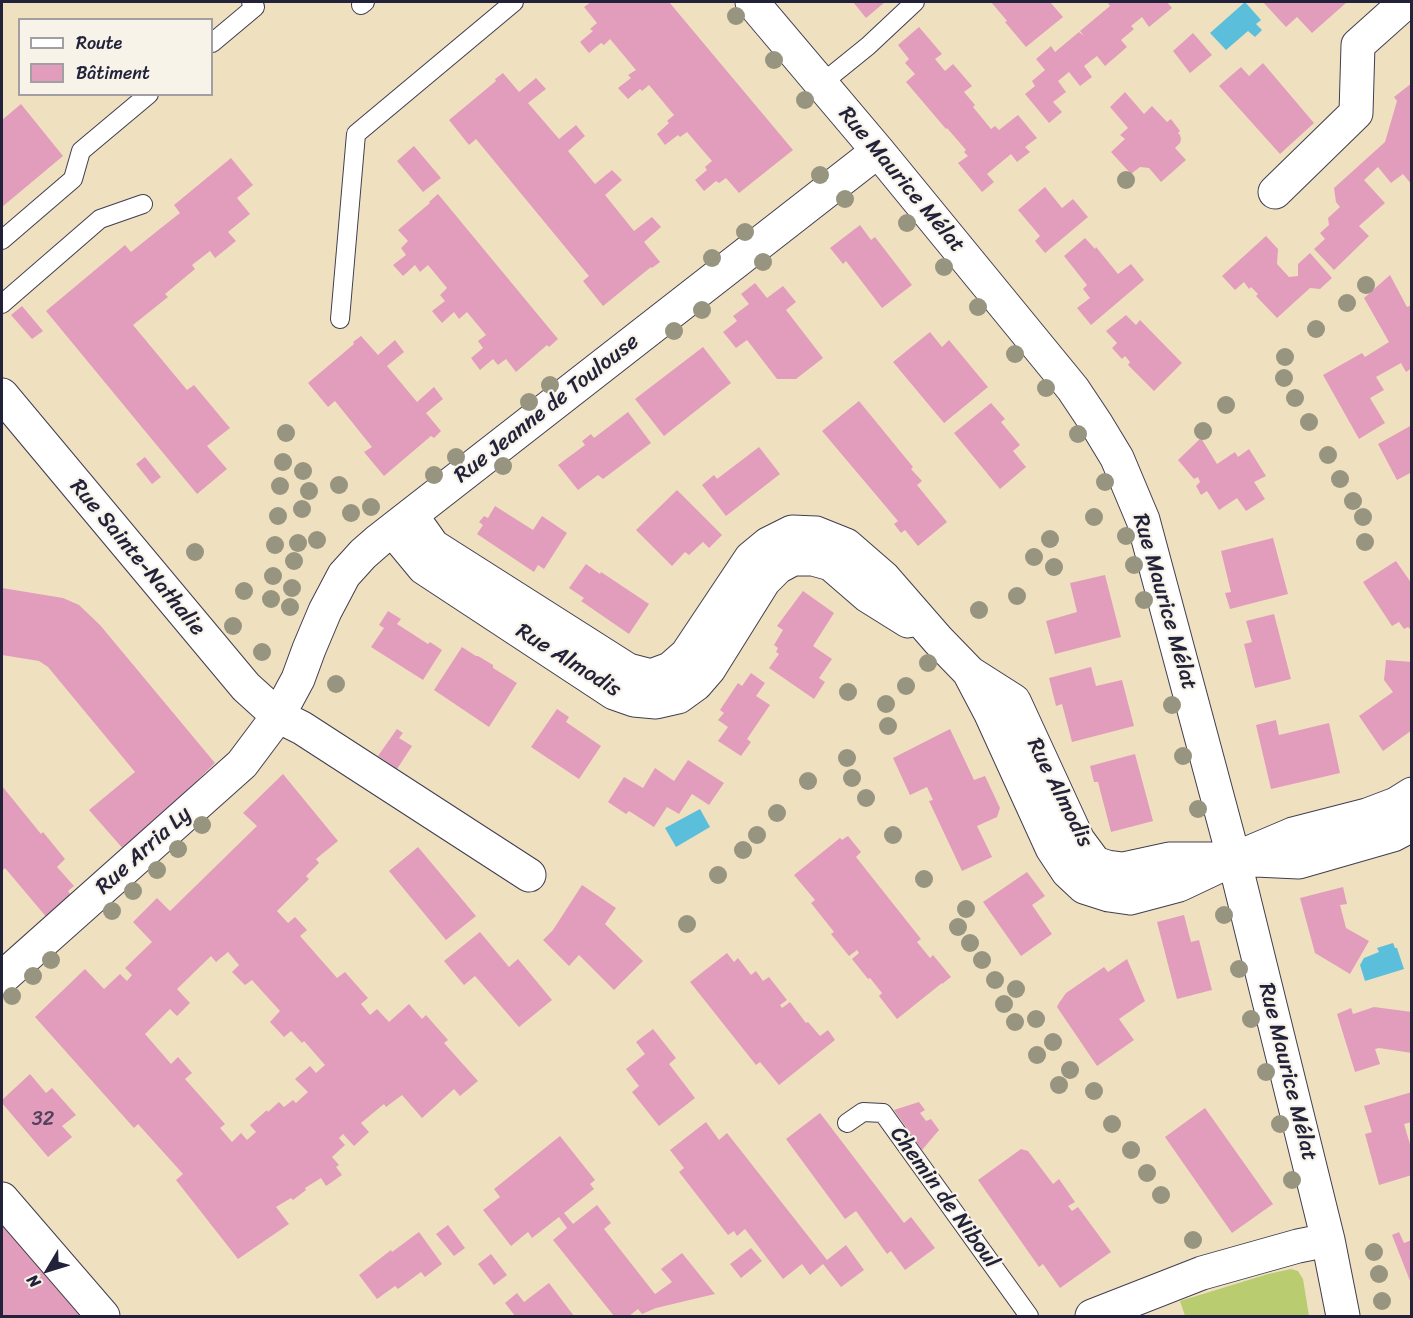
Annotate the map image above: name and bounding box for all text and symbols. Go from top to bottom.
legend [18,18,213,96]
text: Route [76,27,122,59]
text: Bâtiment [76,57,150,89]
street label: Rue Maurice Mélat [832,102,970,258]
street label: Rue Jeanne de Toulouse [449,329,645,489]
street label: Rue Sainte-Nathalie [64,474,210,642]
street label: Rue Maurice Mélat [1126,511,1202,693]
street label: Rue Almodis [511,618,625,704]
street label: Rue Almodis [1020,734,1098,852]
street label: Rue Arria Ly [91,801,197,901]
street label: Rue Maurice Mélat [1252,980,1322,1164]
house number: 32 [32,1108,54,1132]
street label: Chemin de Niboul [884,1122,1004,1274]
north arrow [18,1240,78,1300]
text: N [19,1268,48,1295]

